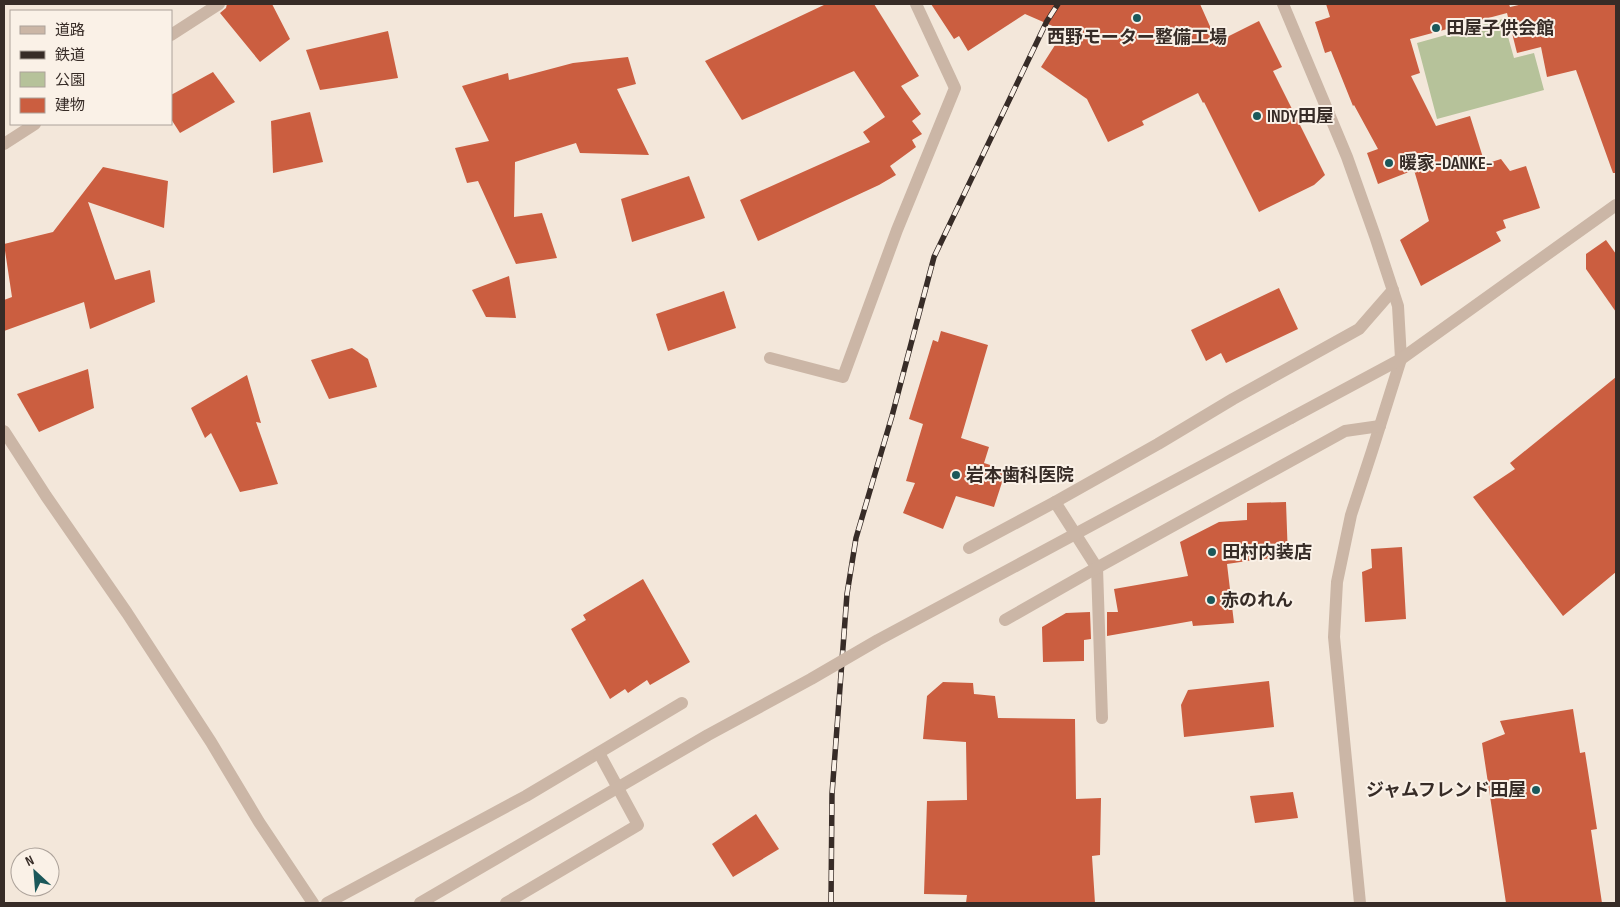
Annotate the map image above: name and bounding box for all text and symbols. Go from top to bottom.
legend [10,10,172,125]
marker: 西野モーター整備工場 [1131,12,1143,24]
place label: 田屋子供会館 [1446,18,1554,39]
text: 道路 [55,21,85,40]
marker: 田屋子供会館 [1430,22,1442,34]
place label: 西野モーター整備工場 [1047,27,1227,48]
text: 鉄道 [55,46,85,65]
text: 公園 [55,71,85,90]
text: 建物 [55,96,85,115]
place label: INDY田屋 [1267,106,1334,127]
marker: INDY田屋 [1251,110,1263,122]
place label: 暖家-DANKE- [1399,153,1493,174]
marker: 暖家-DANKE- [1383,157,1395,169]
place label: 岩本歯科医院 [966,465,1074,486]
marker: 岩本歯科医院 [950,469,962,481]
place label: 田村内装店 [1222,542,1312,563]
marker: 田村内装店 [1206,546,1218,558]
place label: 赤のれん [1221,590,1293,611]
marker: 赤のれん [1205,594,1217,606]
place label: ジャムフレンド田屋 [1366,780,1526,801]
marker: ジャムフレンド田屋 [1530,784,1542,796]
north arrow [10,847,60,897]
text: N [22,851,37,870]

